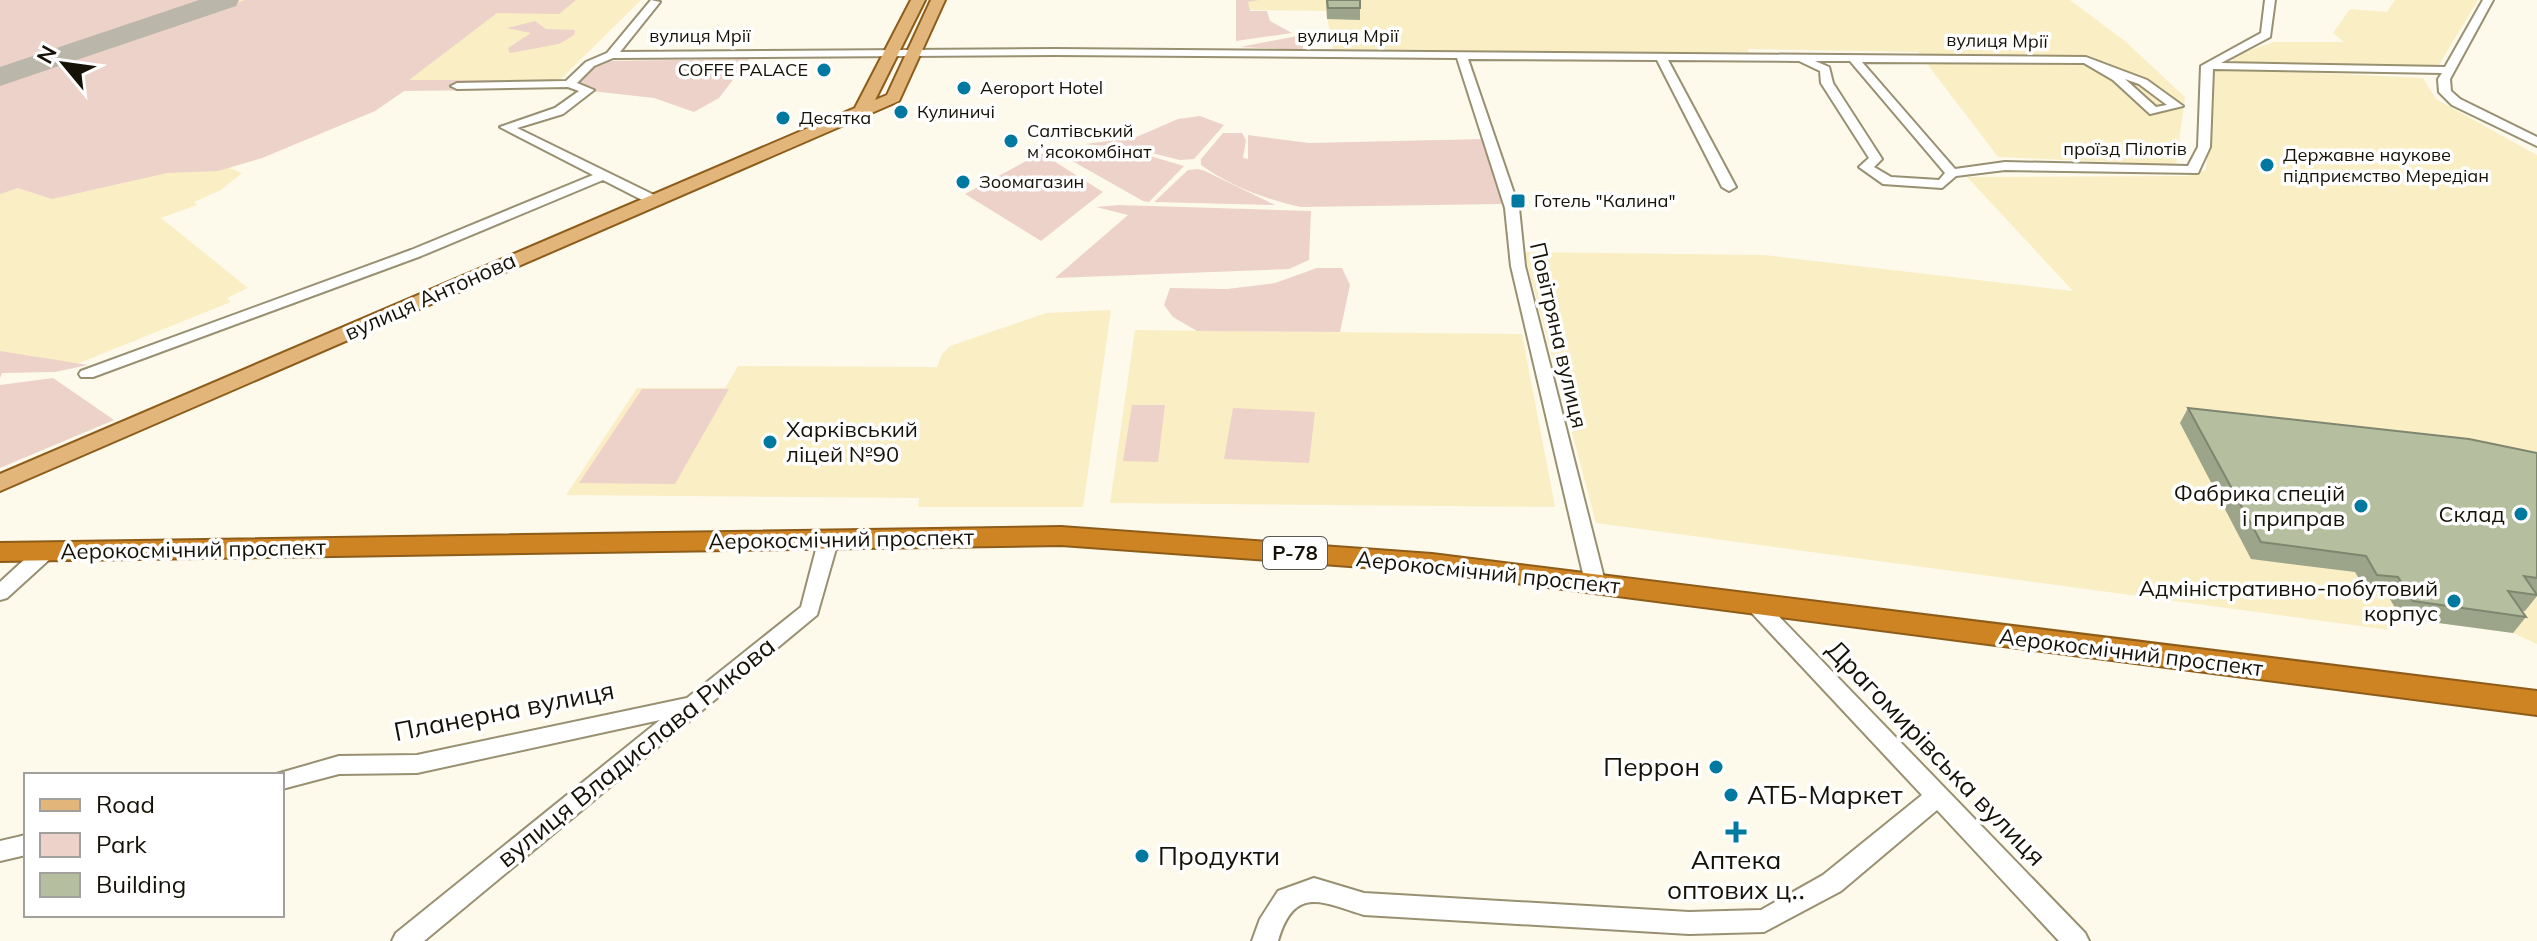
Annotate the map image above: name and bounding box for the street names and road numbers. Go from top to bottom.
street label: вулиця Мрії [649,24,751,47]
street label: вулиця Мрії [1297,24,1399,47]
street label: вулиця Мрії [1946,28,2048,53]
street label: проїзд Пілотів [2063,137,2187,160]
street label: Повітряна вулиця [1524,239,1594,431]
street label: вулиця Антонова [340,246,520,346]
street label: Аерокосмічний проспект [708,523,974,555]
street label: Аерокосмічний проспект [60,533,326,565]
road number: Р-78 [1263,537,1327,569]
street label: Аерокосмічний проспект [1354,544,1622,600]
street label: Аерокосмічний проспект [1998,622,2264,682]
street label: вулиця Владислава Рикова [490,629,782,874]
street label: Драгомирівська вулиця [1820,633,2053,873]
street label: Планерна вулиця [391,673,617,748]

